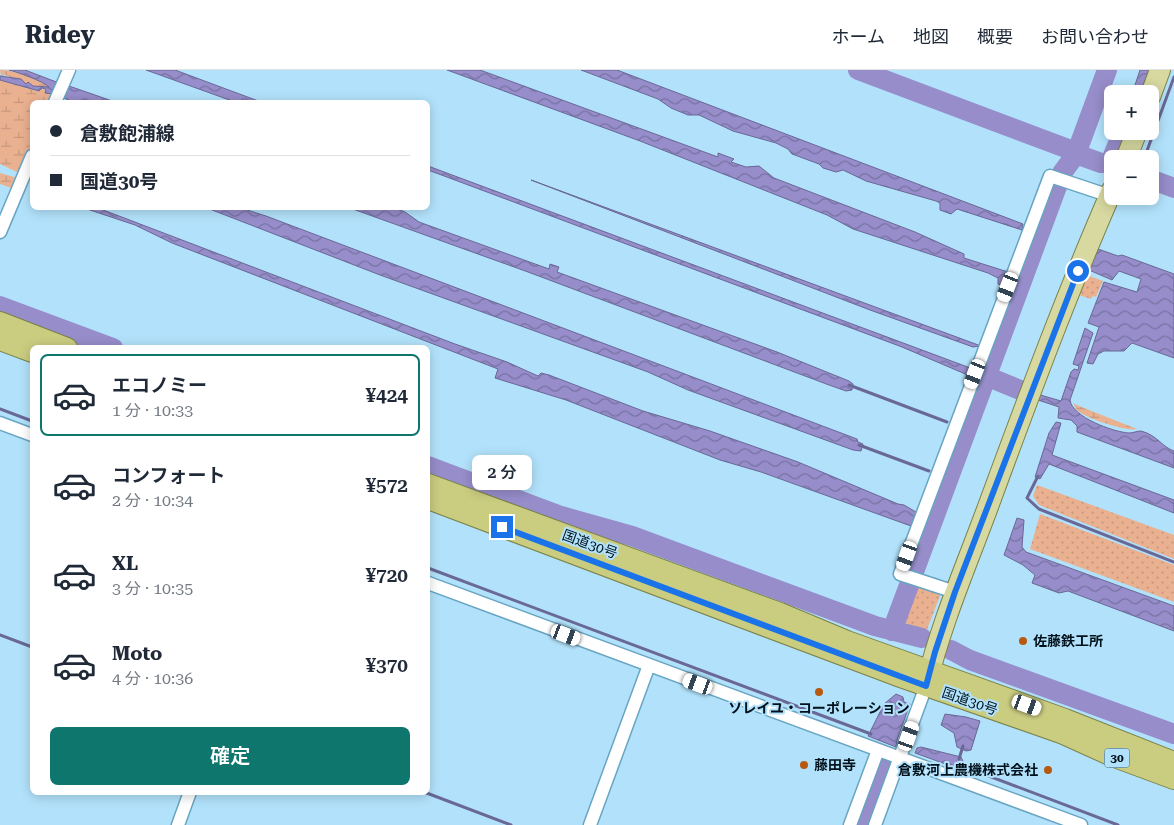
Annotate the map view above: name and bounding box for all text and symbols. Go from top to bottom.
text: Ridey [25,21,95,49]
text: ホーム [832,26,885,47]
text: 地図 [913,26,949,47]
text: 概要 [977,26,1013,47]
text: お問い合わせ [1041,26,1149,47]
map controls [1104,85,1159,205]
button: + [1104,85,1159,140]
text: 倉敷飽浦線 [80,122,175,145]
button: − [1104,150,1159,205]
text: 国道30号 [80,170,158,193]
route start [1067,260,1089,282]
car [995,270,1020,304]
car [962,357,987,391]
icon: car [52,373,97,418]
text: エコノミー [112,374,207,397]
text: ¥424 [365,384,408,407]
text: 1 分 · 10:33 [112,401,193,420]
callout: 2 分 [472,454,532,490]
icon: car [52,463,97,508]
text: 2 分 [487,463,517,482]
text: コンフォート [112,464,225,487]
text: ¥572 [365,474,408,497]
text: 2 分 · 10:34 [112,491,193,510]
route end [491,516,513,538]
street label: 国道30号 [560,527,620,561]
car [894,539,919,573]
text: XL [112,552,138,575]
icon: car [52,553,97,598]
text: ¥720 [365,564,408,587]
text: 3 分 · 10:35 [112,579,193,598]
car [549,623,582,647]
place label: 佐藤鉄工所 [1033,633,1103,649]
marker: 佐藤鉄工所 [1017,635,1029,647]
text: Moto [112,642,162,665]
icon: car [52,643,97,688]
text: ¥370 [365,654,408,677]
text: 4 分 · 10:36 [112,669,193,688]
car [681,672,714,696]
street label: 国道30号 [940,684,1000,718]
marker: ソレイユ・コーポレーション [813,686,825,698]
car [1010,693,1043,717]
place label: ソレイユ・コーポレーション [728,700,910,716]
car [896,719,921,753]
button: 確定 [50,727,410,785]
road number: 30 [1104,748,1130,768]
place label: 藤田寺 [814,757,856,773]
marker: 藤田寺 [798,759,810,771]
place label: 倉敷河上農機株式会社 [898,762,1038,778]
marker: 倉敷河上農機株式会社 [1042,764,1054,776]

